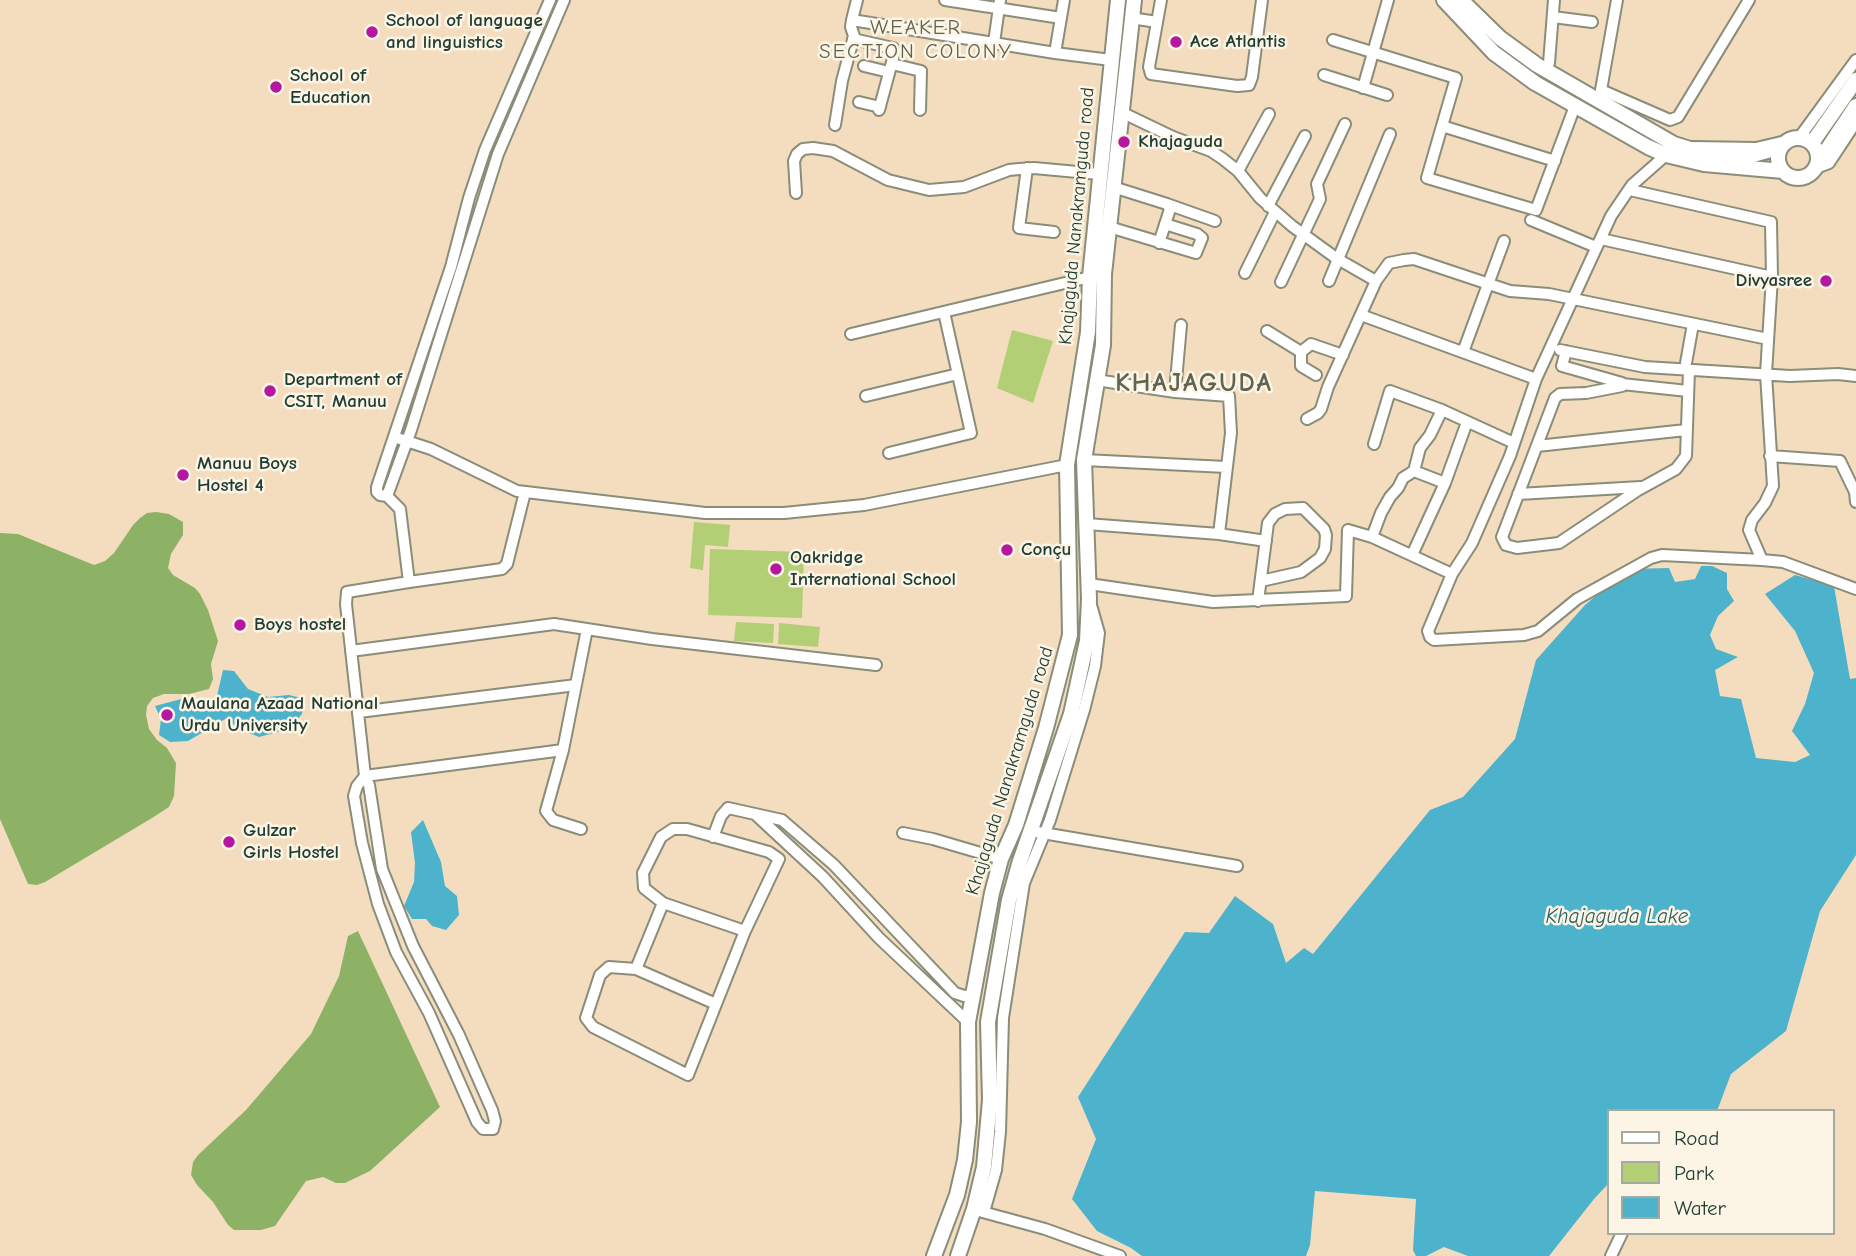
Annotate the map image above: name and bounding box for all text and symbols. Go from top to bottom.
place label: School of language and linguistics [386,10,543,54]
district label: WEAKER SECTION COLONY [821,15,1011,65]
marker: School of language and linguistics [364,24,380,40]
place label: Ace Atlantis [1190,31,1286,53]
marker: Ace Atlantis [1168,34,1184,50]
place label: School of Education [290,65,371,109]
marker: School of Education [268,79,284,95]
street label: Khajaguda Nanakramguda road [1054,86,1100,346]
place label: Khajaguda [1138,131,1223,153]
marker: Khajaguda [1116,134,1132,150]
place label: Divyasree [1736,270,1812,292]
marker: Divyasree [1818,273,1834,289]
district label: KHAJAGUDA [1116,368,1272,400]
place label: Department of CSIT, Manuu [284,369,402,413]
marker: Department of CSIT, Manuu [262,383,278,399]
place label: Manuu Boys Hostel 4 [197,453,297,497]
marker: Manuu Boys Hostel 4 [175,467,191,483]
place label: Conçu [1021,539,1071,561]
marker: Conçu [999,542,1015,558]
place label: Oakridge International School [790,547,956,591]
marker: Oakridge International School [768,561,784,577]
place label: Boys hostel [254,614,346,636]
marker: Boys hostel [232,617,248,633]
street label: Khajaguda Nanakramguda road [961,644,1059,898]
place label: Maulana Azaad National Urdu University [181,693,378,737]
marker: Maulana Azaad National Urdu University [159,707,175,723]
place label: Gulzar Girls Hostel [243,820,339,864]
marker: Gulzar Girls Hostel [221,834,237,850]
water label: Khajaguda Lake [1546,904,1688,930]
legend [1608,1109,1835,1235]
text: Road [1674,1126,1719,1150]
text: Park [1674,1161,1714,1185]
text: Water [1674,1196,1726,1220]

